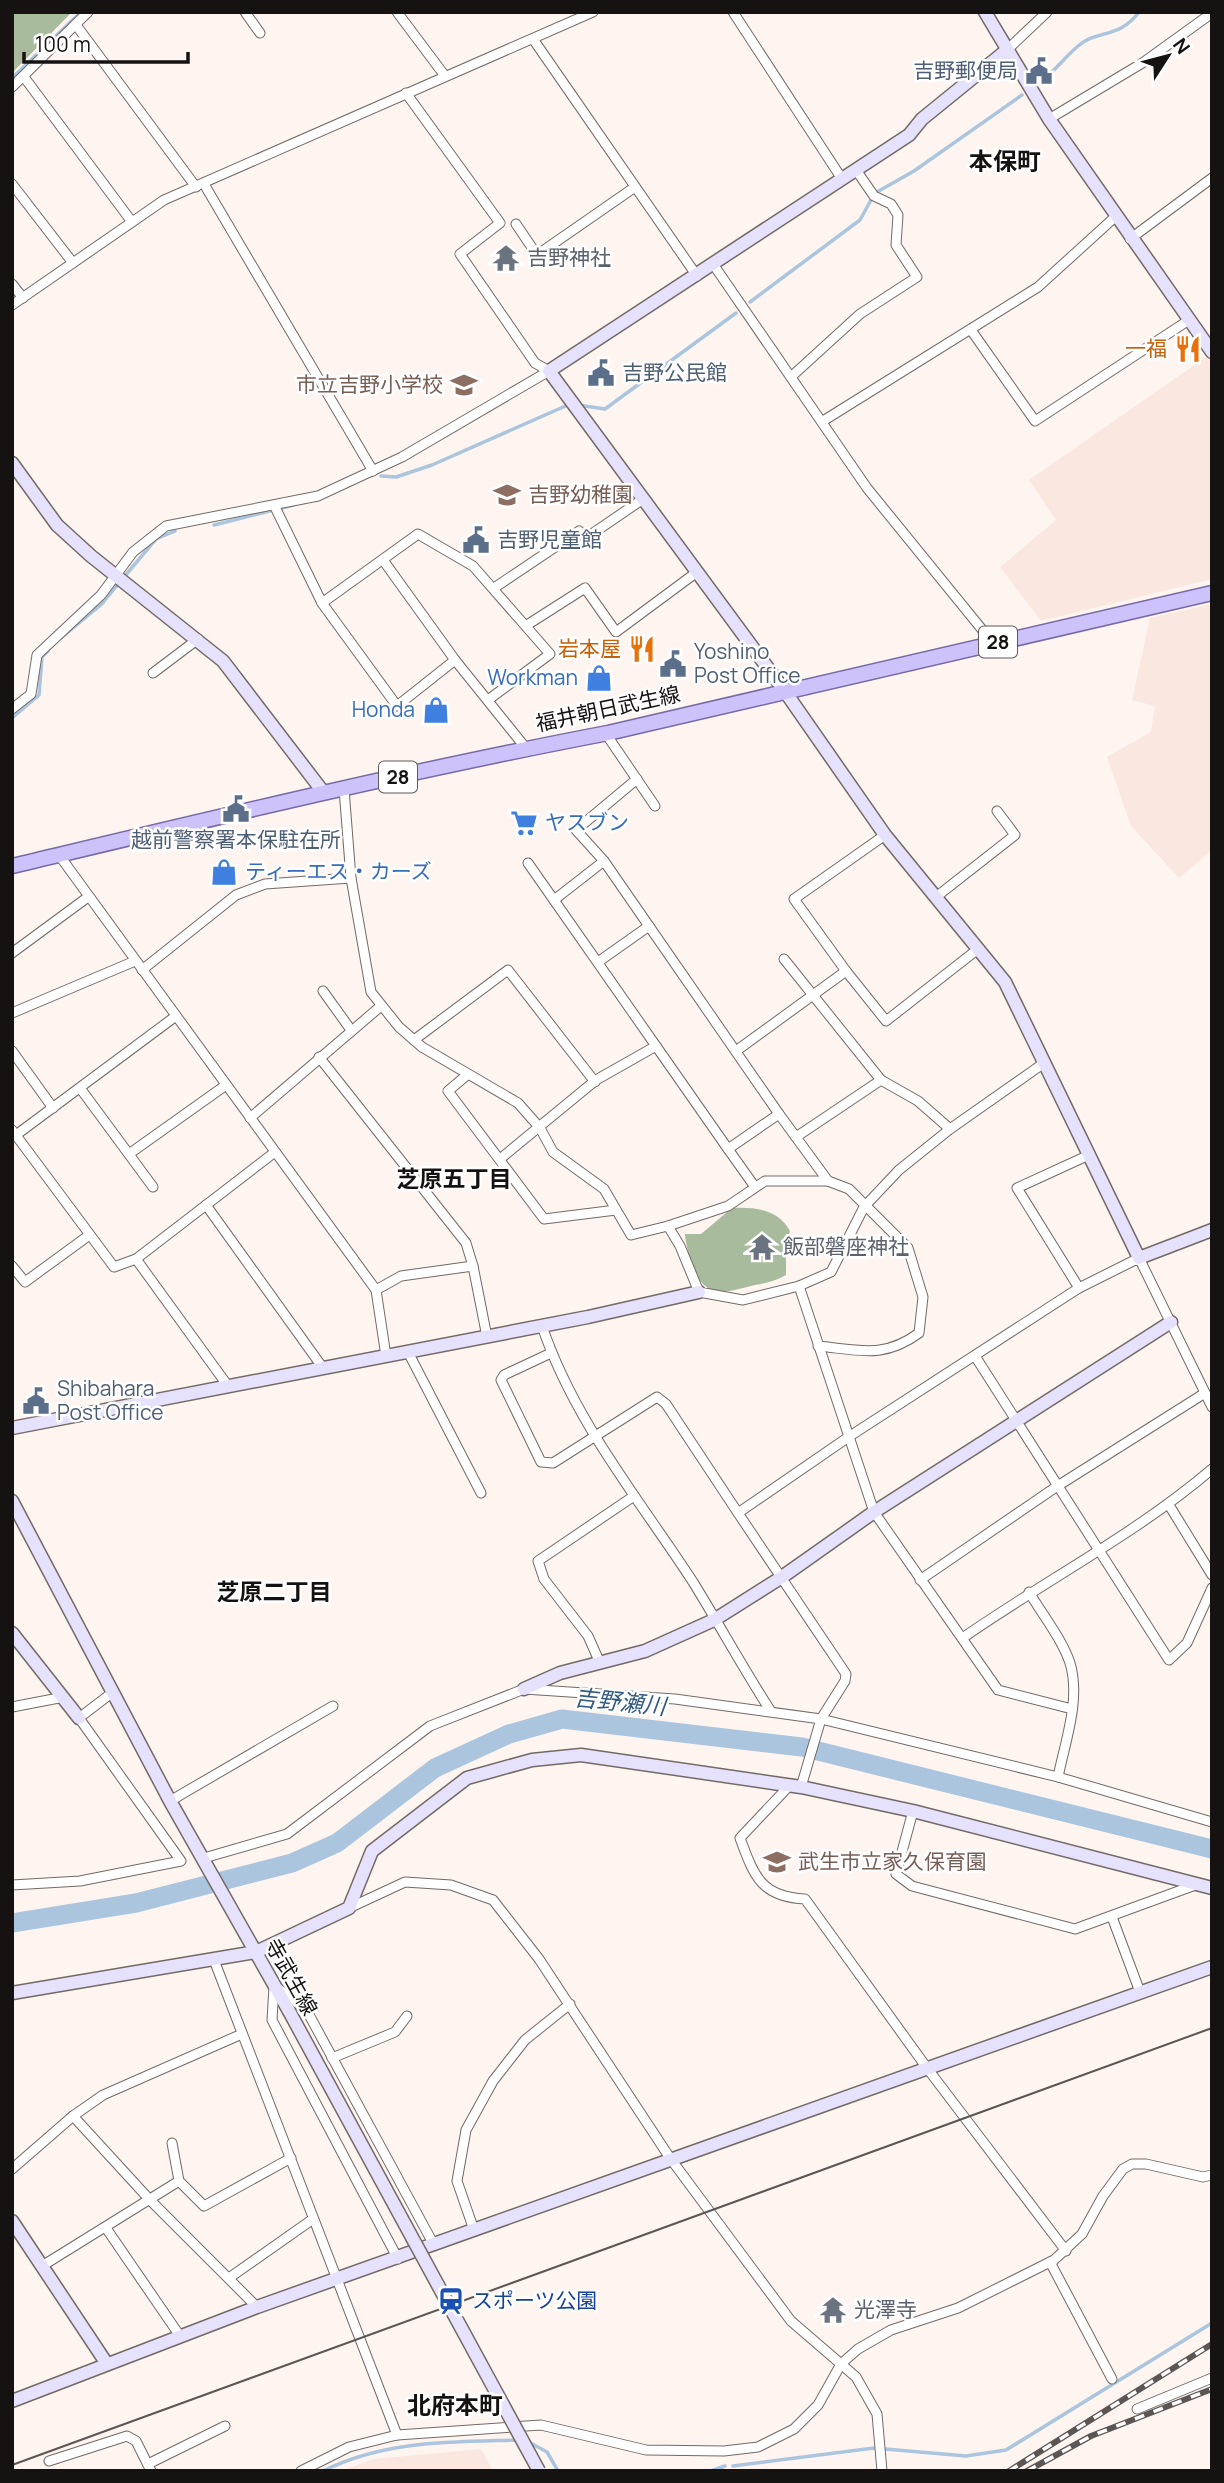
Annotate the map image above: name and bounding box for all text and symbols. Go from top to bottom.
scale bar [24,21,189,65]
north arrow [1133,21,1203,91]
text: 100 m [35,30,91,58]
text: N [1167,33,1196,59]
place label: 吉野郵便局 [913,56,1018,84]
public building icon: 吉野郵便局 [1024,56,1054,86]
district label: 本保町 [969,144,1041,177]
temple icon: 吉野神社 [491,243,521,273]
place label: 吉野神社 [527,243,611,271]
place label: 一福 [1125,334,1167,362]
restaurant icon: 一福 [1173,334,1203,364]
public building icon: 吉野公民館 [586,358,616,388]
place label: 吉野公民館 [622,358,727,386]
place label: 市立吉野小学校 [296,370,443,398]
school or university icon: 市立吉野小学校 [449,370,479,400]
school or university icon: 吉野幼稚園 [492,480,522,510]
place label: 吉野幼稚園 [528,480,633,508]
public building icon: 吉野児童館 [461,525,491,555]
place label: 吉野児童館 [497,525,602,553]
road number: 28 [979,626,1017,657]
place label: 岩本屋 [558,634,621,662]
restaurant icon: 岩本屋 [627,634,657,664]
place label: Yoshino Post Office [694,637,800,689]
public building icon: Yoshino Post Office [658,649,688,679]
place label: Workman [487,663,578,691]
shop icon: Workman [584,663,614,693]
street label: 福井朝日武生線 [533,679,683,737]
place label: Honda [352,695,415,723]
shop icon: Honda [421,695,451,725]
road number: 28 [379,762,417,792]
public building icon: 越前警察署本保駐在所 [221,794,251,824]
supermarket icon: ヤスブン [509,808,539,838]
place label: ヤスブン [545,808,629,836]
place label: 越前警察署本保駐在所 [131,825,341,853]
shop icon: ティーエス・カーズ [209,857,239,887]
place label: ティーエス・カーズ [245,857,432,885]
district label: 芝原五丁目 [397,1162,512,1194]
temple icon: 飯部磐座神社 [747,1232,777,1262]
place label: 飯部磐座神社 [783,1232,909,1260]
place label: Shibahara Post Office [57,1374,163,1426]
public building icon: Shibahara Post Office [21,1386,51,1416]
district label: 芝原二丁目 [217,1575,332,1607]
water label: 吉野瀬川 [573,1680,671,1722]
school or university icon: 武生市立家久保育園 [762,1847,792,1877]
place label: 武生市立家久保育園 [798,1847,987,1875]
street label: 寺武生線 [259,1933,324,2020]
station icon: スポーツ公園 [436,2286,466,2316]
place label: スポーツ公園 [472,2286,598,2314]
temple icon: 光澤寺 [818,2295,848,2325]
place label: 光澤寺 [854,2295,917,2323]
district label: 北府本町 [407,2388,503,2421]

